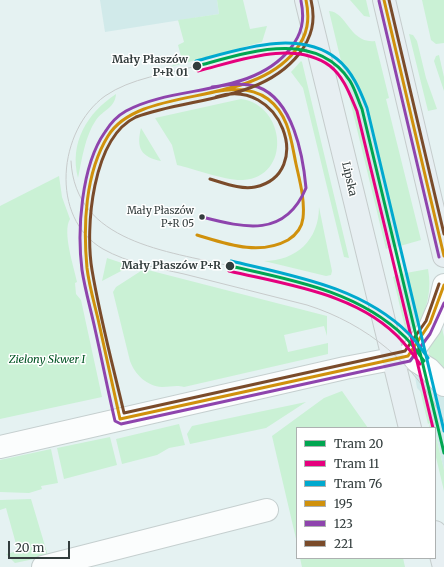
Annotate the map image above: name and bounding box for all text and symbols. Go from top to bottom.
place label: Mały Płaszów P+R 01 [112,53,188,79]
marker: Mały Płaszów P+R 01 [191,60,203,72]
street label: Lipska [339,160,359,198]
place label: Mały Płaszów P+R 05 [127,205,194,228]
marker: Mały Płaszów P+R 05 [197,212,207,222]
place label: Mały Płaszów P+R [122,259,221,273]
marker: Mały Płaszów P+R [224,260,236,272]
park label: Zielony Skwer I [9,353,85,367]
legend [296,427,436,559]
text: Tram 20 [334,436,383,451]
text: Tram 11 [334,456,379,471]
text: Tram 76 [334,476,382,491]
text: 195 [334,496,353,511]
text: 123 [334,516,353,531]
scale bar [10,533,72,559]
text: 221 [334,536,353,551]
text: 20 m [15,540,44,555]

